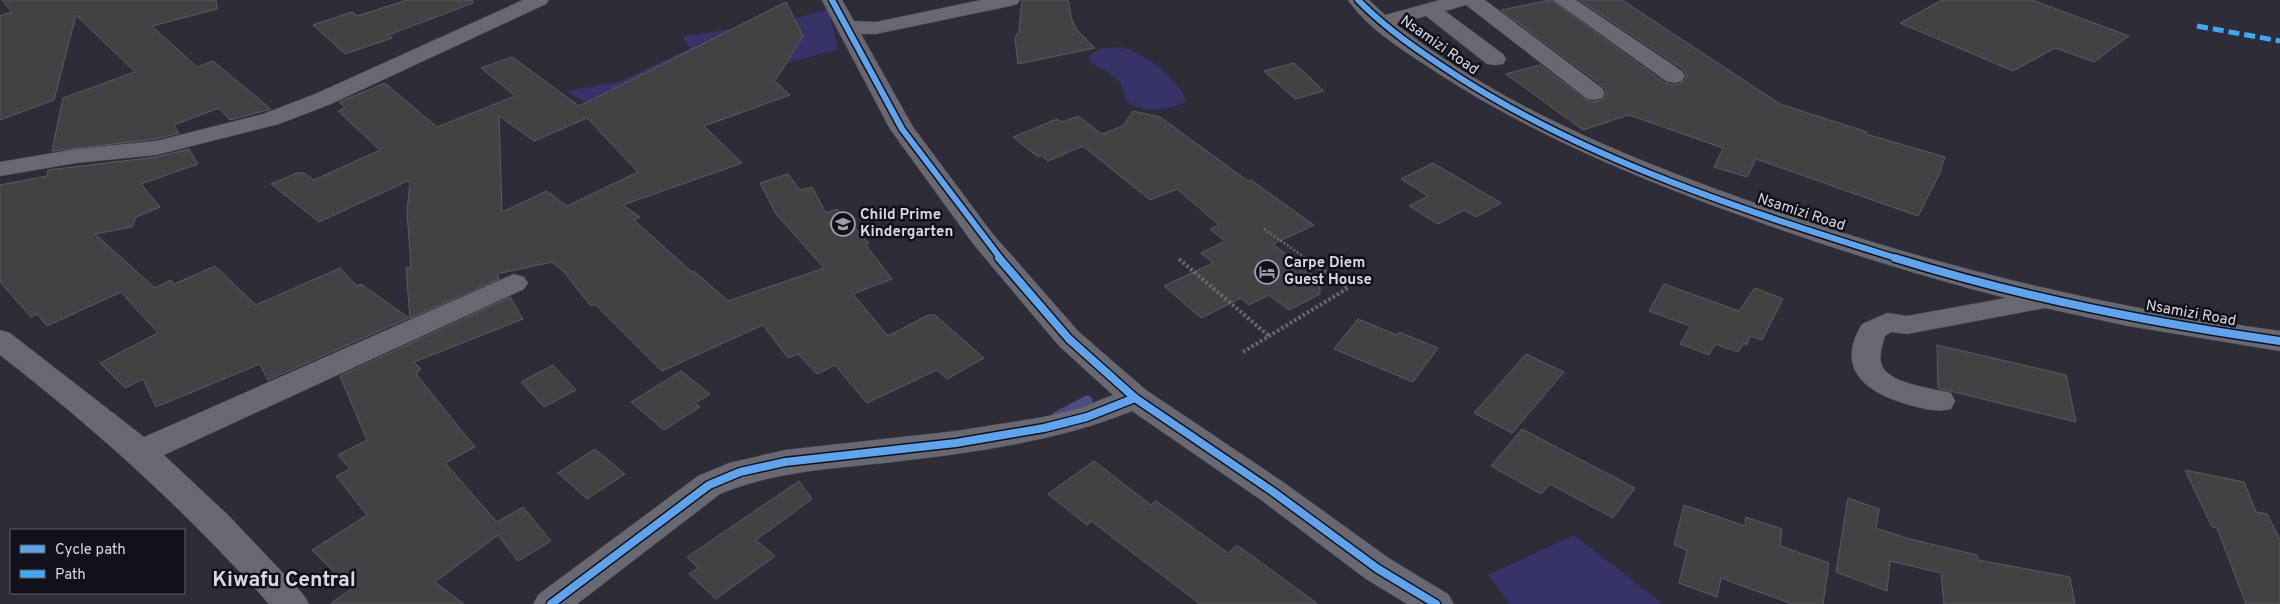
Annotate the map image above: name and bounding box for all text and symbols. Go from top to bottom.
street label: Nsamizi Road [1396,12,1482,80]
street label: Nsamizi Road [1755,190,1847,236]
place label: Child Prime Kindergarten [860,206,953,242]
school or university icon: Child Prime Kindergarten [830,211,856,237]
place label: Carpe Diem Guest House [1284,254,1372,290]
hotel icon: Carpe Diem Guest House [1254,259,1280,285]
street label: Nsamizi Road [2144,297,2238,331]
legend [10,529,185,594]
text: Cycle path [55,541,126,560]
text: Path [55,566,86,585]
district label: Kiwafu Central [212,567,356,594]

